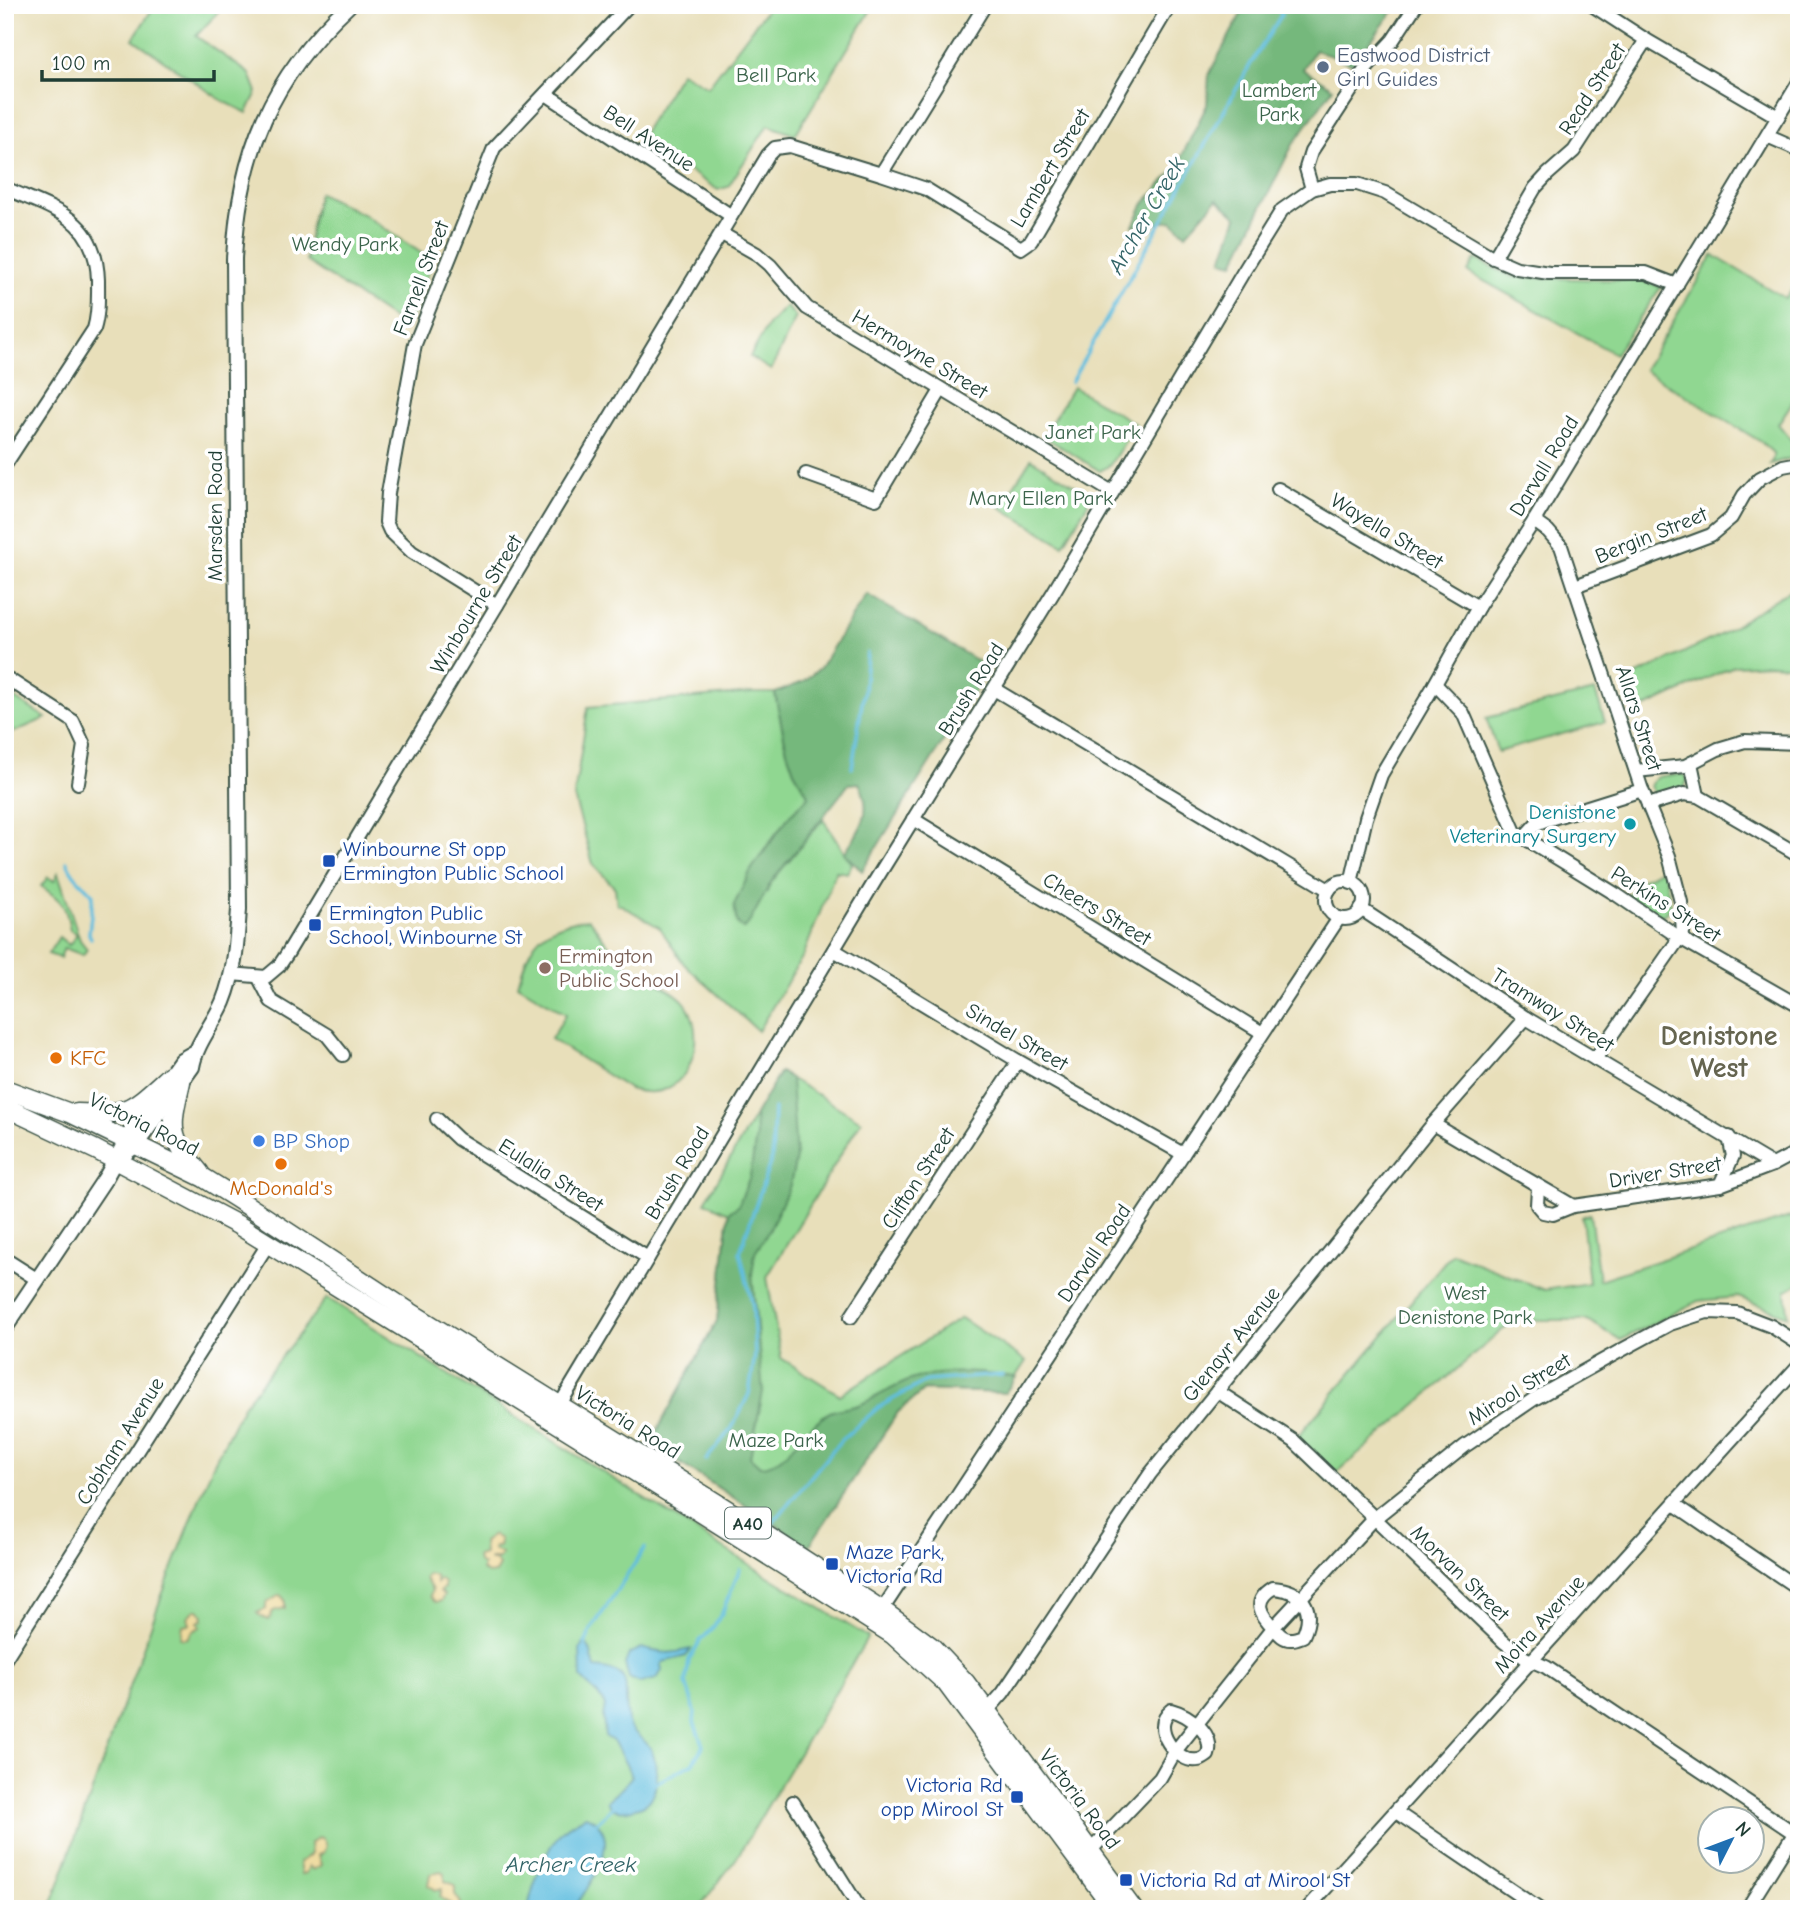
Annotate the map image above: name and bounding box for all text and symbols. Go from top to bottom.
scale bar [42,38,214,82]
street label: Read Street [1554,38,1631,139]
place label: Eastwood District Girl Guides [1337,43,1491,91]
text: 100 m [52,51,110,75]
marker: Eastwood District Girl Guides [1315,59,1331,75]
park label: Bell Park [736,63,816,87]
park label: Lambert Park [1242,78,1317,126]
street label: Bell Avenue [599,100,699,176]
street label: Lambert Street [1005,104,1095,232]
water label: Archer Creek [1102,151,1191,279]
street label: Farnell Street [388,216,454,339]
park label: Wendy Park [292,232,398,256]
street label: Hermoyne Street [848,304,993,404]
street label: Darvall Road [1505,411,1583,521]
park label: Janet Park [1045,420,1141,444]
street label: Marsden Road [203,450,227,582]
park label: Mary Ellen Park [969,486,1113,510]
street label: Wayella Street [1326,488,1448,574]
street label: Bergin Street [1592,501,1711,568]
street label: Winbourne Street [425,529,527,678]
street label: Brush Road [933,638,1009,740]
street label: Allars Street [1611,663,1668,774]
place label: Denistone Veterinary Surgery [1450,800,1617,848]
marker: Denistone Veterinary Surgery [1622,816,1638,832]
place label: Winbourne St opp Ermington Public School [343,837,564,885]
marker: Winbourne St opp Ermington Public School [321,853,337,869]
street label: Perkins Street [1607,861,1726,948]
street label: Cheers Street [1039,867,1156,951]
place label: Ermington Public School, Winbourne St [329,901,523,949]
marker: Ermington Public School, Winbourne St [307,917,323,933]
place label: Ermington Public School [559,944,679,992]
marker: Ermington Public School [537,960,553,976]
street label: Tramway Street [1488,963,1619,1058]
street label: Sindel Street [962,998,1073,1076]
district label: Denistone West [1660,1020,1778,1084]
place label: KFC [70,1046,106,1070]
marker: KFC [48,1050,64,1066]
street label: Victoria Road [85,1087,203,1161]
street label: Brush Road [640,1122,714,1224]
street label: Clifton Street [876,1122,960,1233]
place label: BP Shop [273,1129,350,1153]
marker: BP Shop [251,1133,267,1149]
street label: Eulalia Street [494,1133,608,1217]
street label: Driver Street [1607,1151,1724,1193]
marker: McDonald's [273,1156,289,1172]
place label: McDonald's [229,1176,333,1200]
street label: Darvall Road [1052,1199,1136,1307]
park label: West Denistone Park [1398,1281,1532,1329]
street label: Glenayr Avenue [1177,1282,1285,1406]
street label: Mirool Street [1463,1347,1576,1430]
street label: Cobham Avenue [71,1373,169,1509]
street label: Victoria Road [571,1380,685,1464]
park label: Maze Park [729,1428,823,1452]
road number: A40 [725,1508,771,1539]
street label: Morvan Street [1406,1520,1515,1627]
place label: Maze Park, Victoria Rd [846,1540,944,1588]
marker: Maze Park, Victoria Rd [824,1556,840,1572]
street label: Moira Avenue [1489,1570,1589,1678]
street label: Victoria Road [1035,1744,1125,1854]
place label: Victoria Rd opp Mirool St [881,1773,1004,1821]
marker: Victoria Rd opp Mirool St [1009,1789,1025,1805]
north arrow [1696,1806,1766,1876]
text: N [1731,1817,1755,1841]
water label: Archer Creek [505,1851,637,1878]
place label: Victoria Rd at Mirool St [1140,1868,1351,1892]
marker: Victoria Rd at Mirool St [1118,1872,1134,1888]

